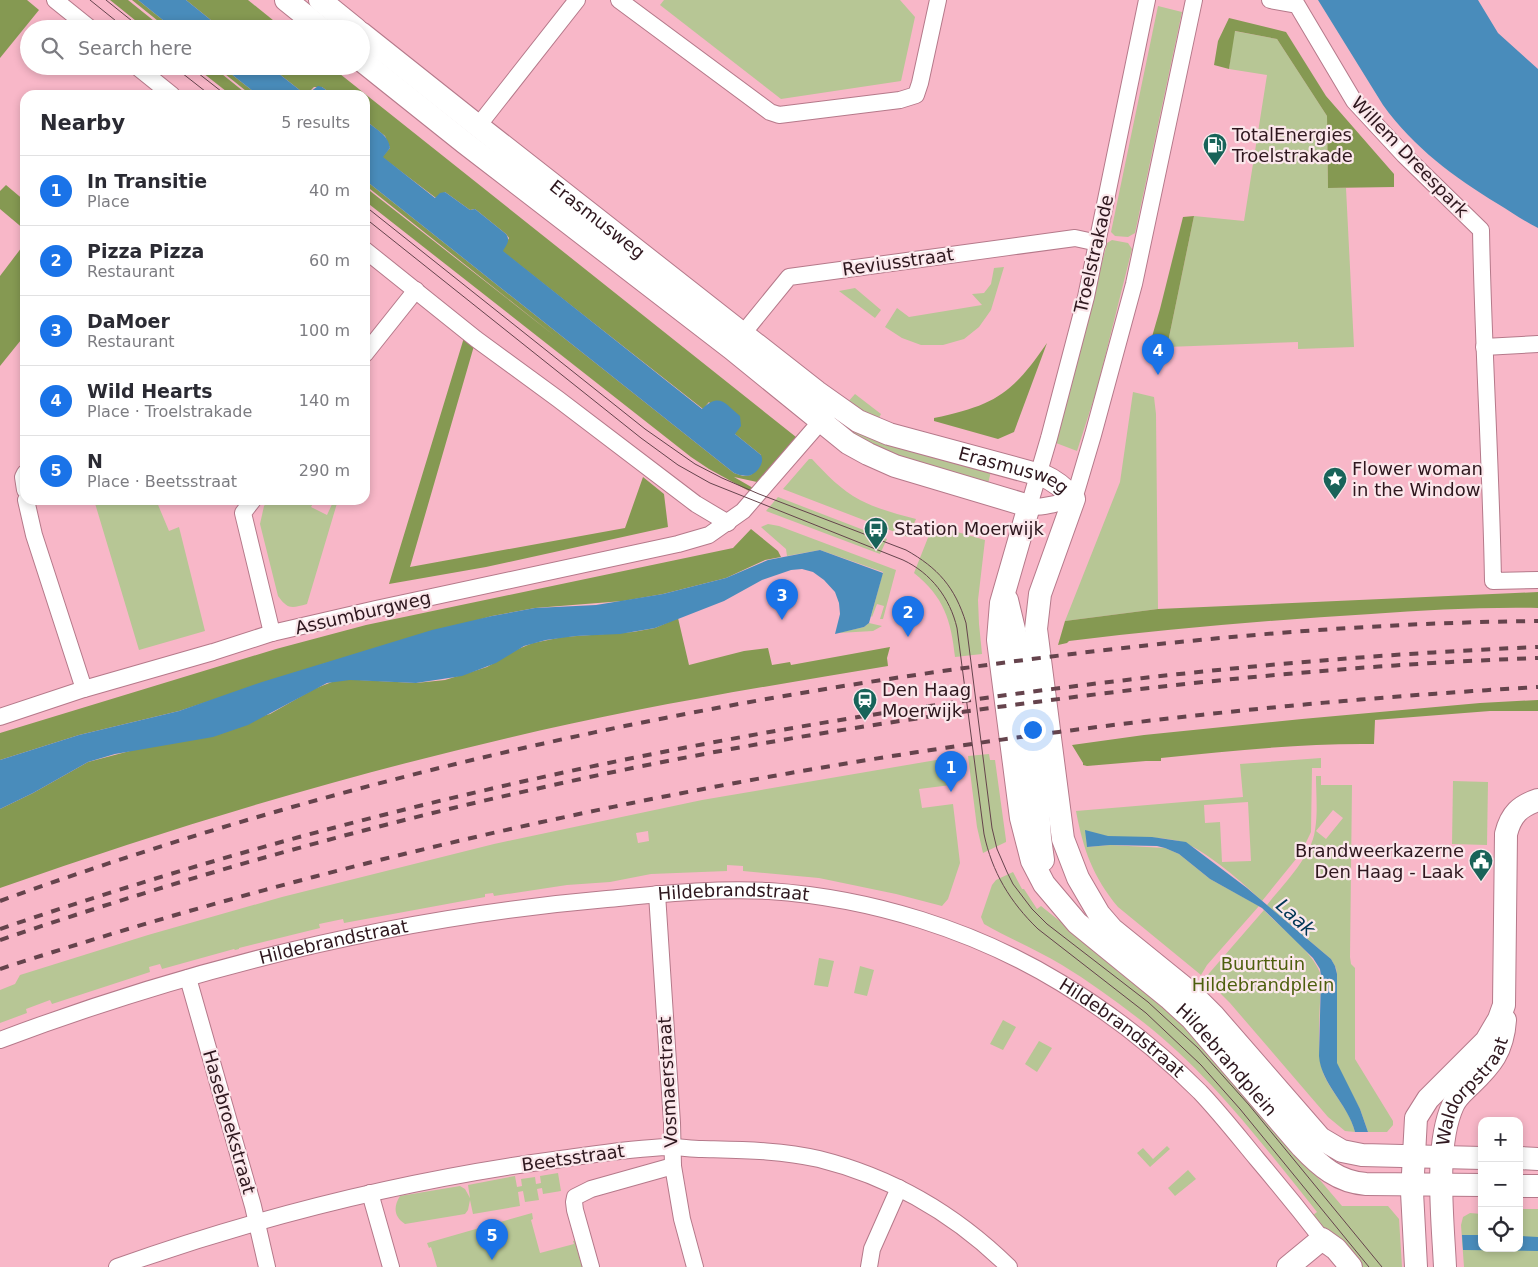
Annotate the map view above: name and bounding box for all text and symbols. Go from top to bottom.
search box [20,20,370,75]
icon: search [38,34,66,62]
text: Search here [78,37,192,59]
street label: Willem Dreespark [1347,92,1474,222]
text: Nearby [40,111,125,135]
text: 5 results [281,113,350,132]
place label: TotalEnergies Troelstrakade [1231,124,1353,166]
fuel station icon: TotalEnergies Troelstrakade [1202,132,1228,166]
text: In Transitie [87,170,207,192]
street label: Erasmusweg [546,175,649,263]
text: 1 [50,181,62,200]
text: 40 m [309,181,350,200]
text: Place [87,192,130,211]
street label: Troelstrakade [1069,193,1117,316]
text: Pizza Pizza [87,240,204,262]
street label: Reviusstraat [841,243,955,280]
text: 2 [50,251,62,270]
text: 60 m [309,251,350,270]
text: Restaurant [87,262,175,281]
text: DaMoer [87,310,170,332]
text: 3 [50,321,62,340]
text: 100 m [299,321,350,340]
text: Restaurant [87,332,175,351]
pin: 4 [1142,334,1174,375]
text: Wild Hearts [87,380,213,402]
text: 4 [50,391,62,410]
text: 140 m [299,391,350,410]
text: Place · Troelstrakade [87,402,252,421]
street label: Erasmusweg [956,442,1073,498]
text: N [87,450,103,472]
place label: Flower woman in the Window [1352,458,1483,500]
text: 5 [50,461,62,480]
text: 290 m [299,461,350,480]
place icon: Flower woman in the Window [1322,466,1348,500]
text: Place · Beetsstraat [87,472,237,491]
bus stop icon: Station Moerwijk [863,516,889,550]
place label: Station Moerwijk [894,518,1044,539]
pin: 3 [766,579,798,620]
street label: Assumburgweg [293,587,433,638]
pin: 2 [892,596,924,637]
place label: Den Haag Moerwijk [882,679,971,721]
station icon: Den Haag Moerwijk [852,687,878,721]
your location [1020,717,1046,743]
pin: 1 [935,751,967,792]
place label: Brandweerkazerne Den Haag - Laak [1295,840,1465,882]
public building icon: Brandweerkazerne Den Haag - Laak [1468,848,1494,882]
street label: Hildebrandstraat [657,879,811,905]
water label: Laak [1272,894,1321,941]
street label: Hildebrandstraat [257,915,410,968]
park label: Buurttuin Hildebrandplein [1192,953,1334,995]
street label: Hildebrandstraat [1056,973,1189,1082]
street label: Hildebrandplein [1172,999,1282,1120]
street label: Vosmaerstraat [654,1016,681,1148]
street label: Waldorpstraat [1432,1034,1512,1147]
street label: Hasebroekstraat [199,1047,260,1196]
map controls [1478,1117,1523,1252]
button: + [1478,1117,1523,1162]
street label: Beetsstraat [520,1140,626,1175]
button: − [1478,1162,1523,1207]
button: locate [1478,1207,1523,1252]
pin: 5 [476,1219,508,1260]

